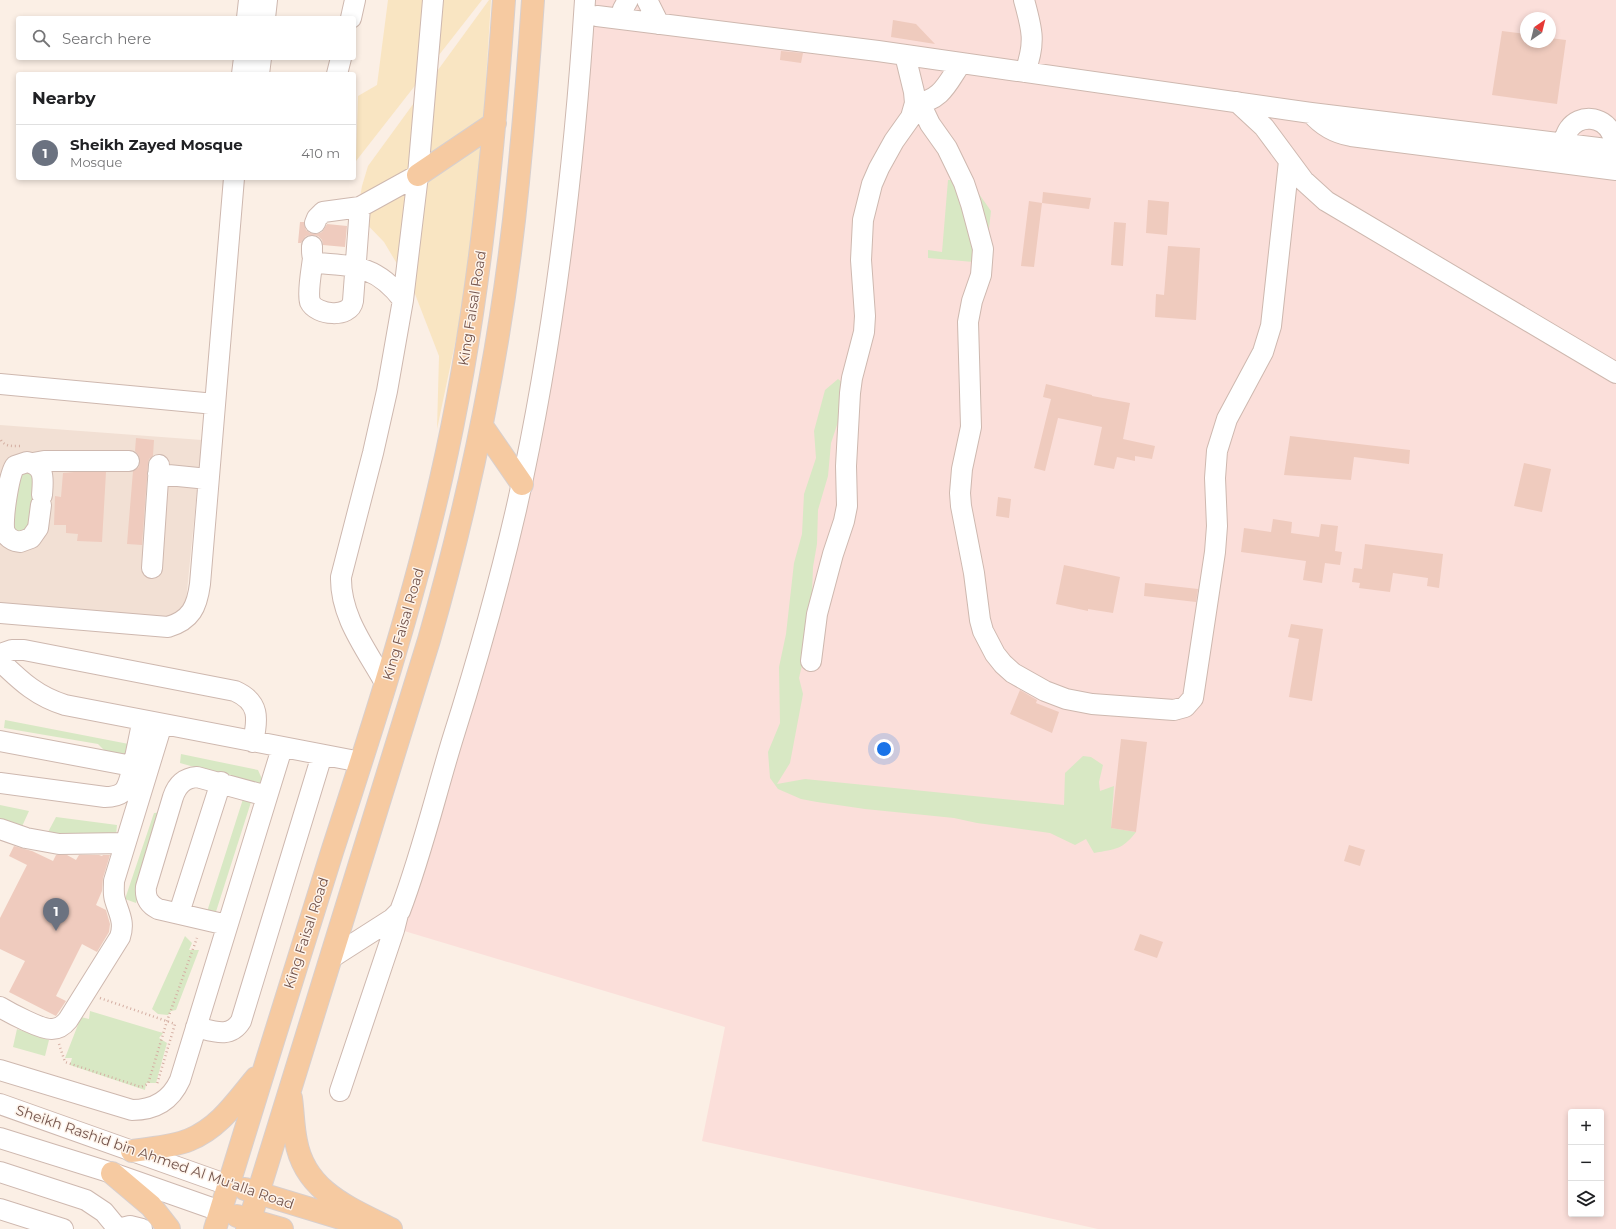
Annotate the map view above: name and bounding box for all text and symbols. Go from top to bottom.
north arrow [1520,12,1556,48]
search box [16,16,356,60]
icon: search [30,27,52,49]
text: Search here [62,29,151,48]
text: Nearby [32,88,96,108]
text: Sheikh Zayed Mosque [70,135,243,154]
text: 1 [42,145,48,161]
text: 410 m [301,145,340,161]
text: Mosque [70,154,122,170]
street label: King Faisal Road [454,249,490,367]
street label: King Faisal Road [378,566,428,682]
your location [874,739,894,759]
street label: King Faisal Road [279,875,333,991]
pin: 1 [43,898,69,931]
street label: Sheikh Rashid bin Ahmed Al Mu'alla Road [13,1101,297,1213]
map controls [1568,1109,1604,1217]
button: + [1568,1109,1604,1145]
button: − [1568,1145,1604,1181]
button: layers [1568,1181,1604,1217]

